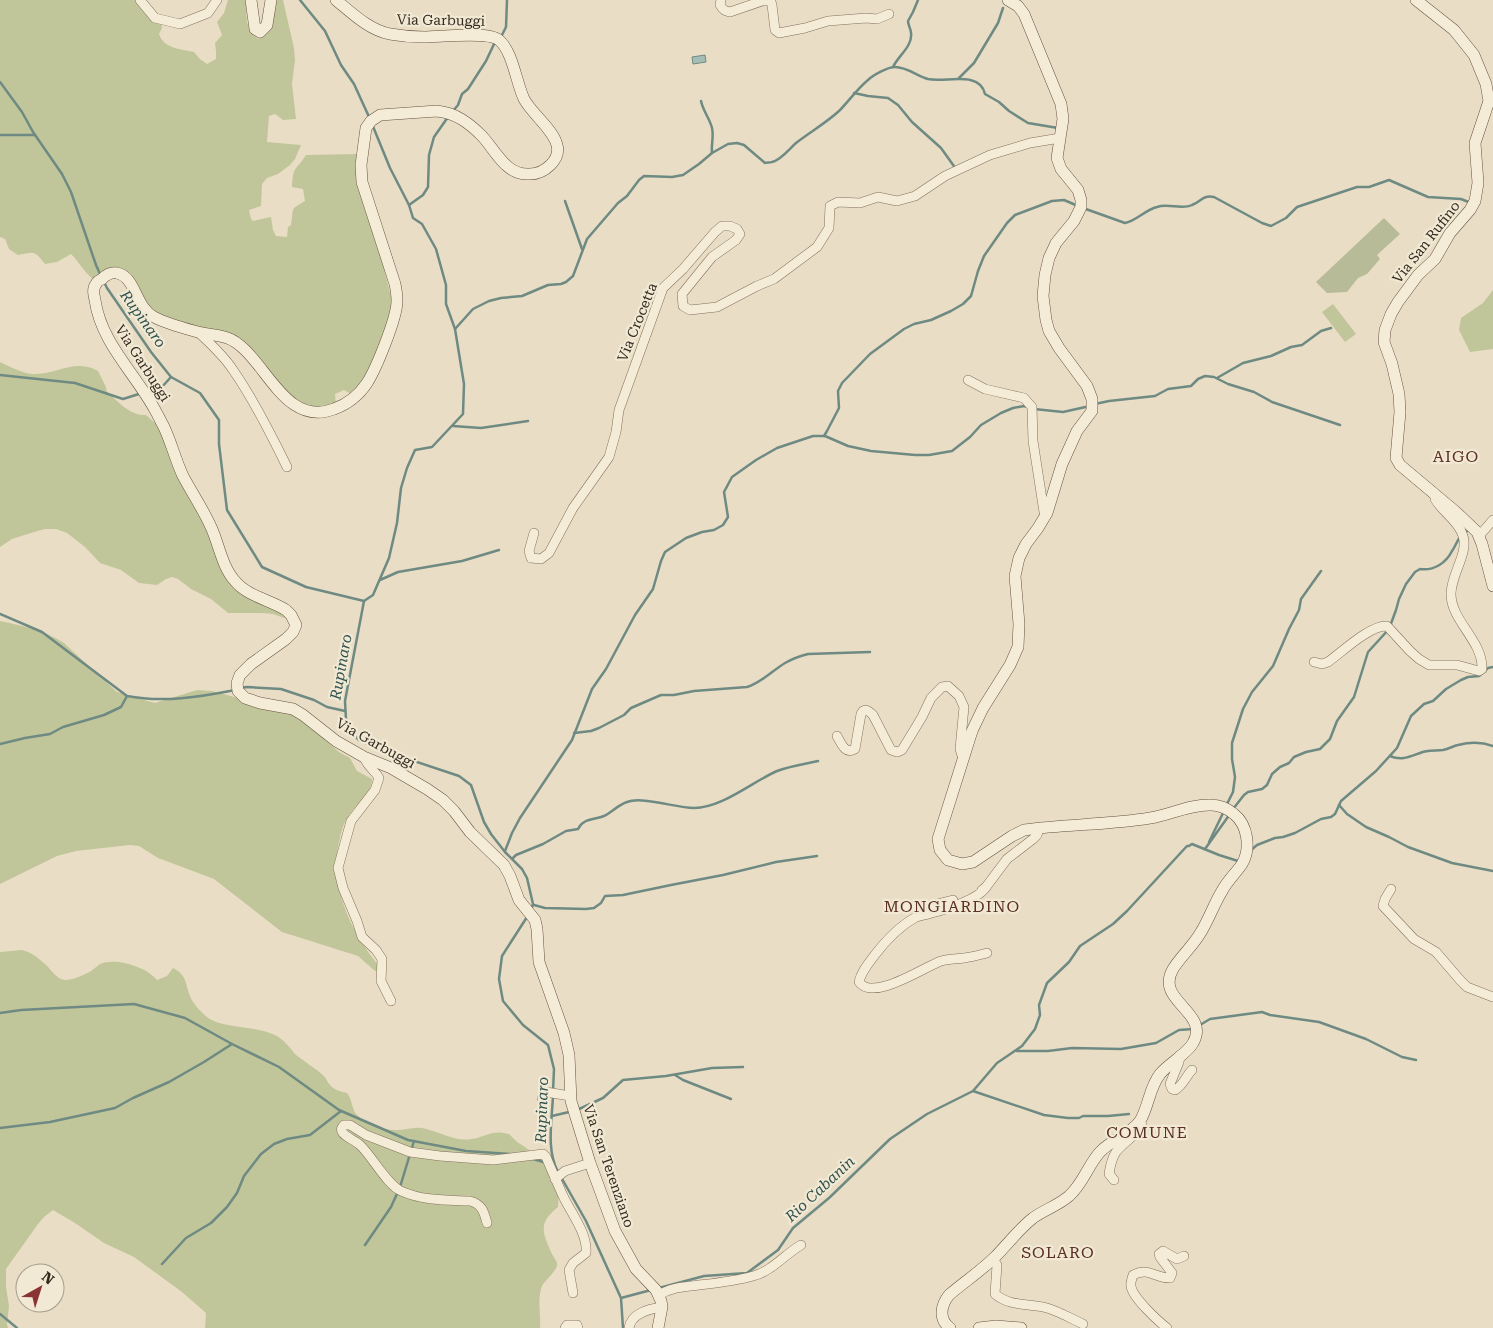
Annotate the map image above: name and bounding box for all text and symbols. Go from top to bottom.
street label: Via Garbuggi [397,11,486,29]
street label: Via San Rufino [1389,198,1463,286]
street label: Via Crocetta [614,280,660,364]
water label: Rupinaro [116,286,170,351]
street label: Via Garbuggi [112,322,174,405]
district label: AIGO [1433,447,1479,466]
water label: Rupinaro [326,632,356,702]
street label: Via Garbuggi [334,715,419,772]
district label: MONGIARDINO [884,897,1020,916]
water label: Rupinaro [532,1076,552,1145]
street label: Via San Terenziano [580,1102,638,1230]
district label: COMUNE [1106,1123,1188,1142]
water label: Rio Cabanin [781,1152,858,1226]
district label: SOLARO [1021,1243,1095,1262]
north arrow [15,1263,65,1313]
text: N [39,1268,58,1288]

